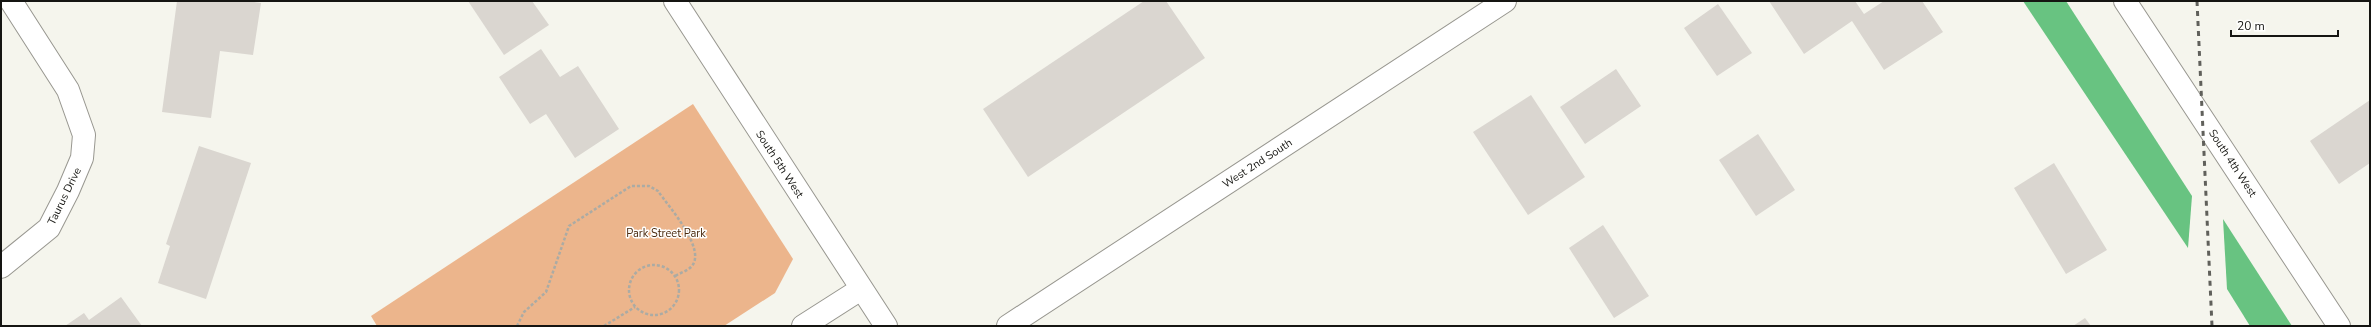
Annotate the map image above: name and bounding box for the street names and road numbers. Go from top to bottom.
street label: South 4th West [2205,127,2260,200]
street label: South 5th West [752,128,807,201]
street label: West 2nd South [1219,135,1295,192]
street label: Taurus Drive [44,165,85,227]

